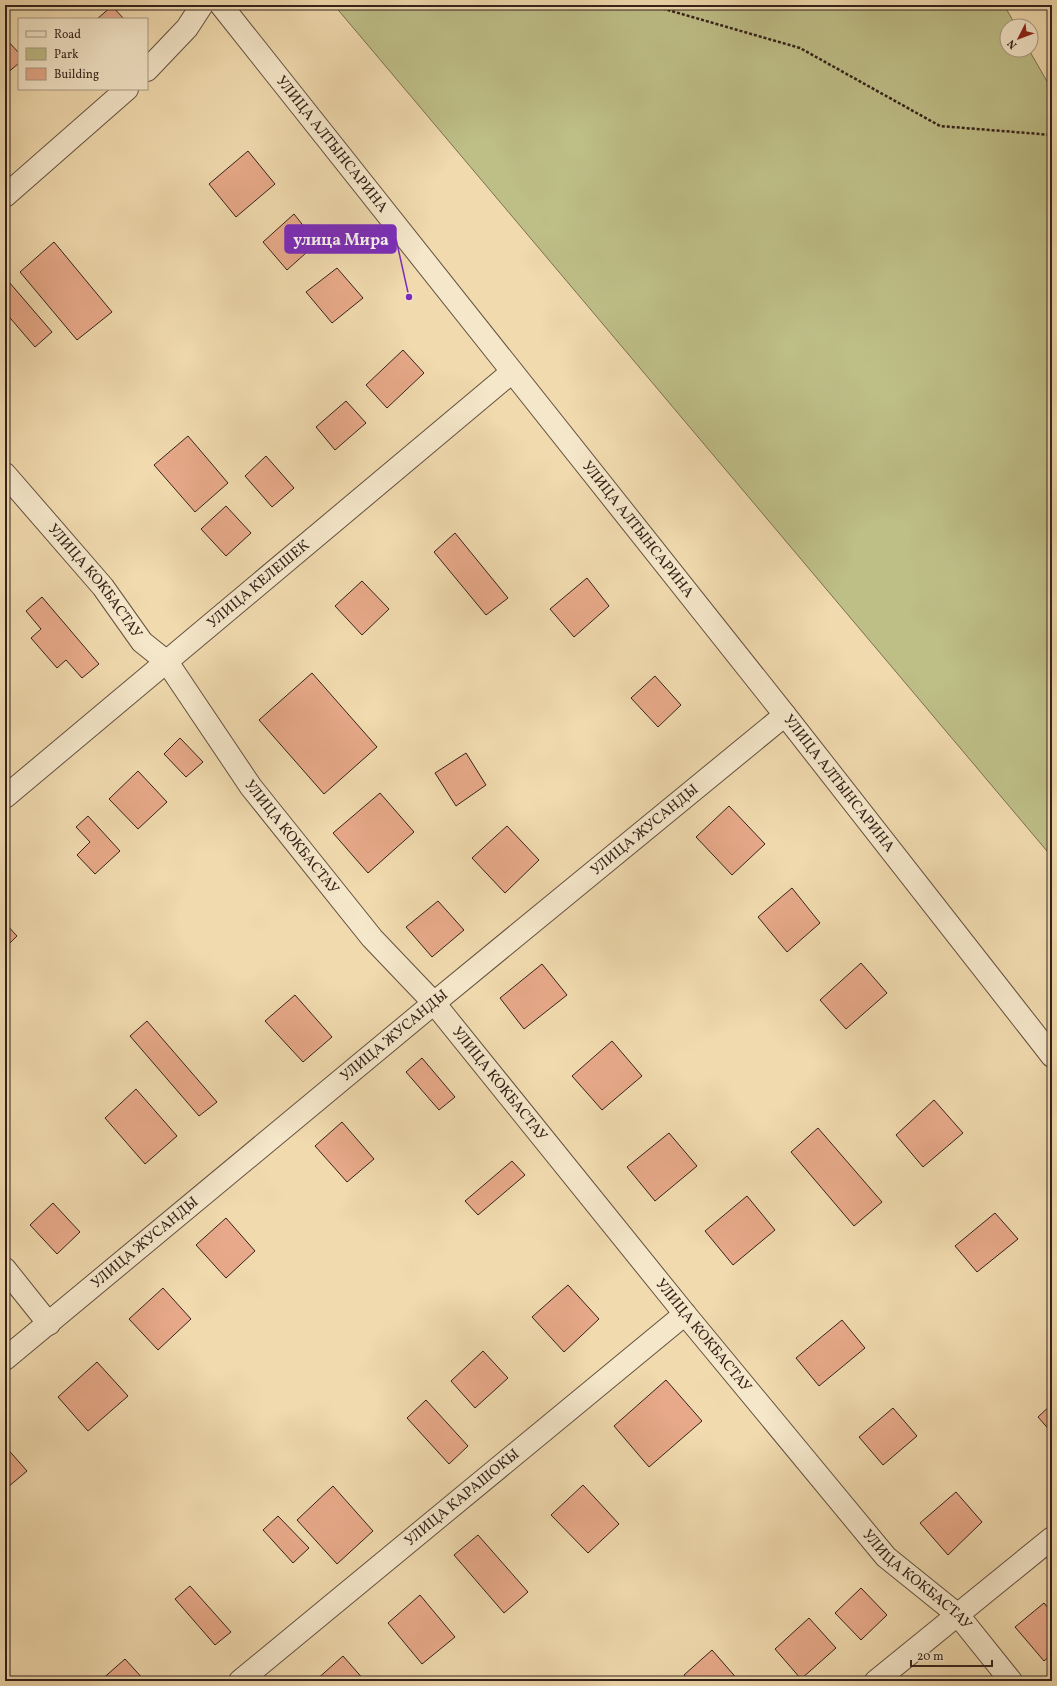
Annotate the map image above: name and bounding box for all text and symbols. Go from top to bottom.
legend [18,18,148,90]
north arrow [999,18,1039,58]
text: Road [54,27,81,43]
text: N [1004,36,1021,52]
text: Park [54,47,79,63]
text: Building [54,67,99,83]
street label: УЛИЦА АЛТЫНСАРИНА [271,71,393,218]
callout: улица Мира [285,225,396,253]
text: улица Мира [293,230,389,252]
street label: УЛИЦА АЛТЫНСАРИНА [577,457,699,603]
street label: УЛИЦА КОКБАСТАУ [42,519,147,643]
street label: УЛИЦА КЕЛЕШЕК [203,535,314,633]
street label: УЛИЦА АЛТЫНСАРИНА [778,710,900,857]
street label: УЛИЦА КОКБАСТАУ [239,776,344,899]
street label: УЛИЦА ЖУСАНДЫ [586,780,703,881]
street label: УЛИЦА ЖУСАНДЫ [336,985,453,1087]
street label: УЛИЦА КОКБАСТАУ [447,1022,552,1146]
street label: УЛИЦА ЖУСАНДЫ [87,1192,203,1294]
street label: УЛИЦА КОКБАСТАУ [650,1275,756,1397]
street label: УЛИЦА КАРАШОКЫ [400,1444,524,1551]
street label: УЛИЦА КОКБАСТАУ [857,1525,977,1634]
scale bar [911,1642,992,1668]
text: 20 m [917,1649,944,1665]

